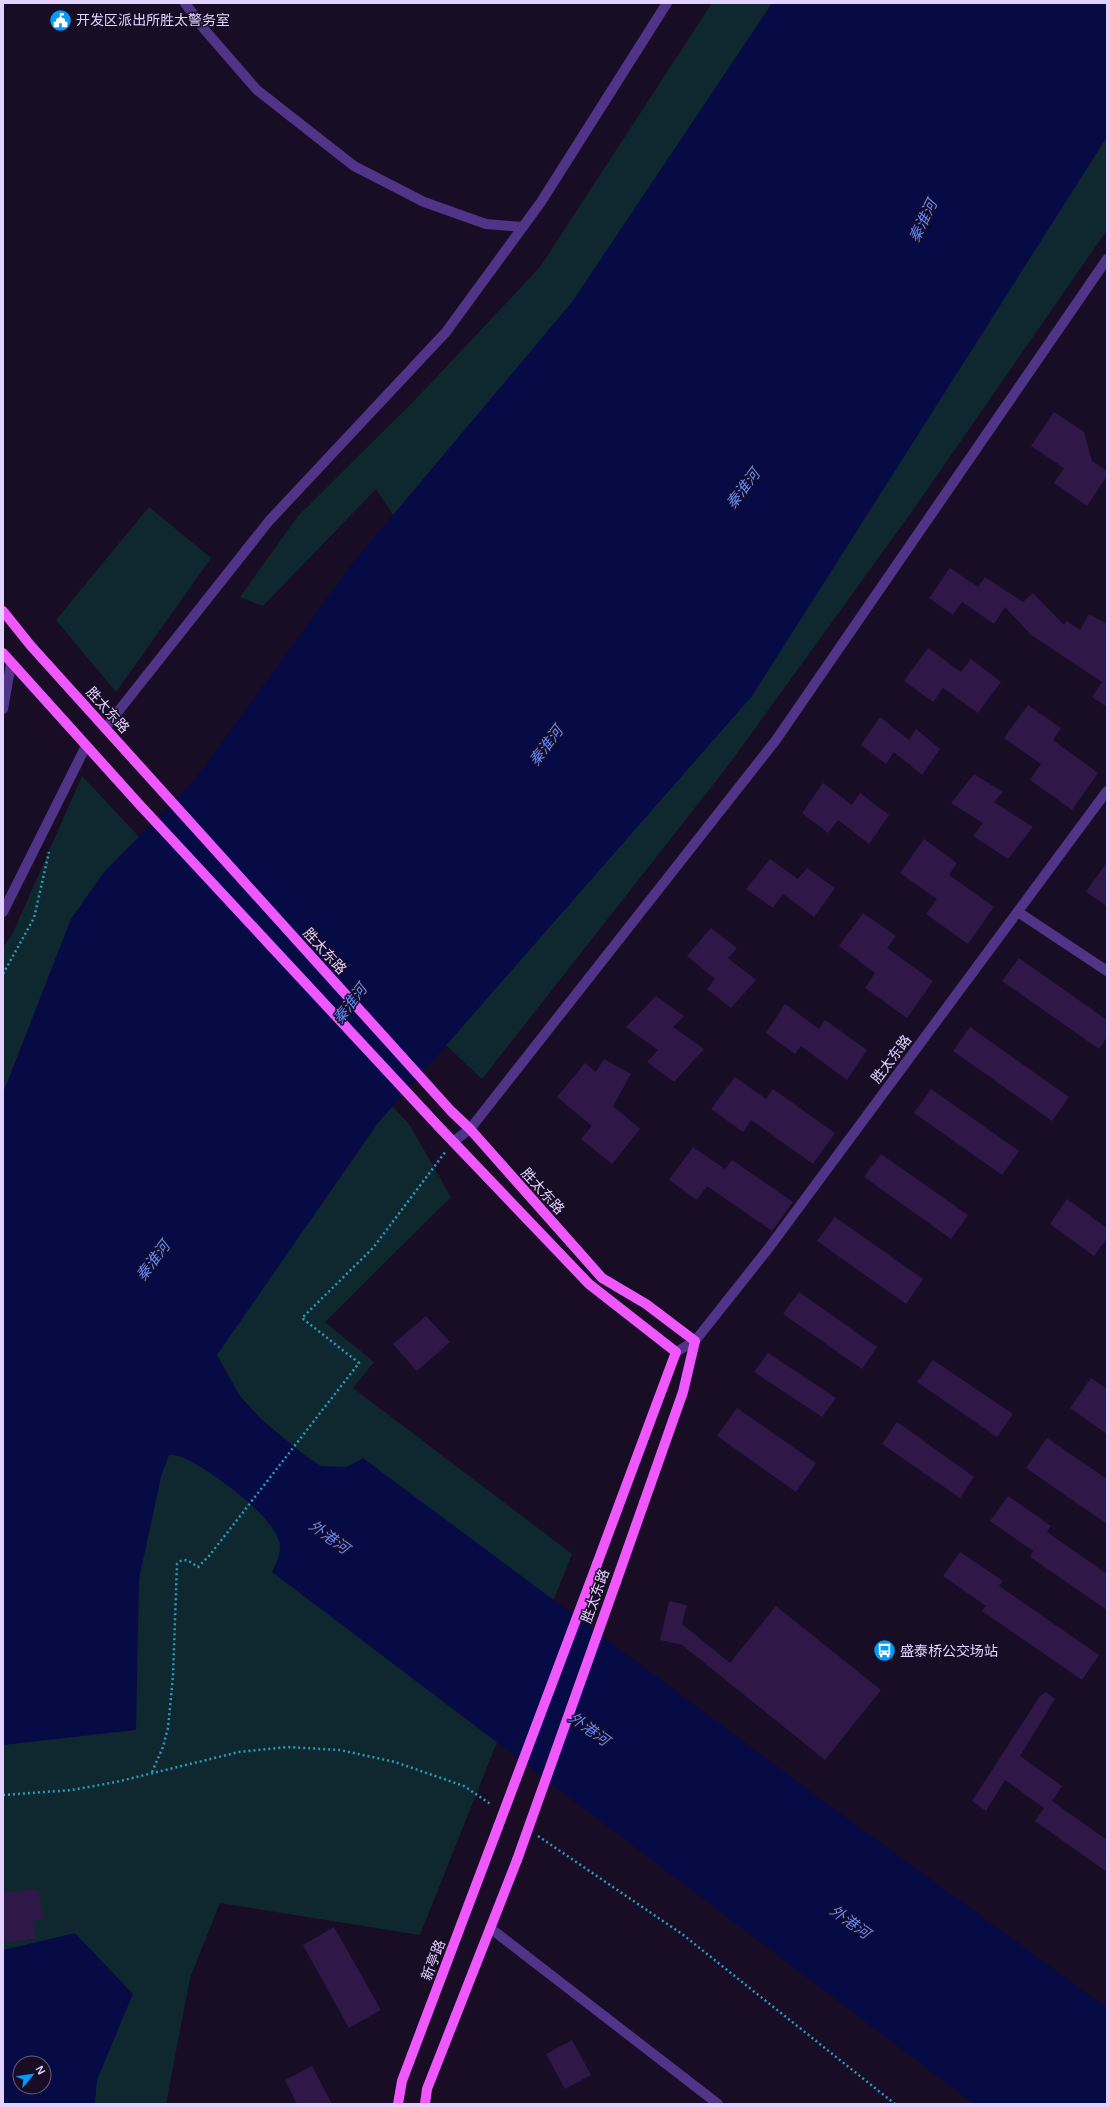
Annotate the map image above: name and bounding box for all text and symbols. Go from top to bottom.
public building icon: 开发区派出所胜太警务室 [48,7,74,33]
place label: 开发区派出所胜太警务室 [76,12,230,28]
water label: 秦淮河 [905,194,941,245]
water label: 秦淮河 [722,463,765,512]
street label: 胜太东路 [83,684,133,736]
water label: 秦淮河 [525,720,568,769]
street label: 胜太东路 [300,925,350,977]
water label: 秦淮河 [329,978,372,1027]
street label: 胜太东路 [868,1032,914,1086]
street label: 胜太东路 [518,1165,568,1217]
water label: 秦淮河 [132,1235,175,1284]
water label: 外港河 [306,1516,355,1558]
street label: 胜太东路 [578,1567,612,1625]
bus stop icon: 盛泰桥公交场站 [872,1638,898,1664]
place label: 盛泰桥公交场站 [900,1643,998,1659]
water label: 外港河 [566,1708,615,1750]
water label: 外港河 [827,1901,876,1943]
street label: 新亭路 [418,1938,448,1982]
north arrow [12,2055,52,2095]
text: N [34,2064,48,2077]

